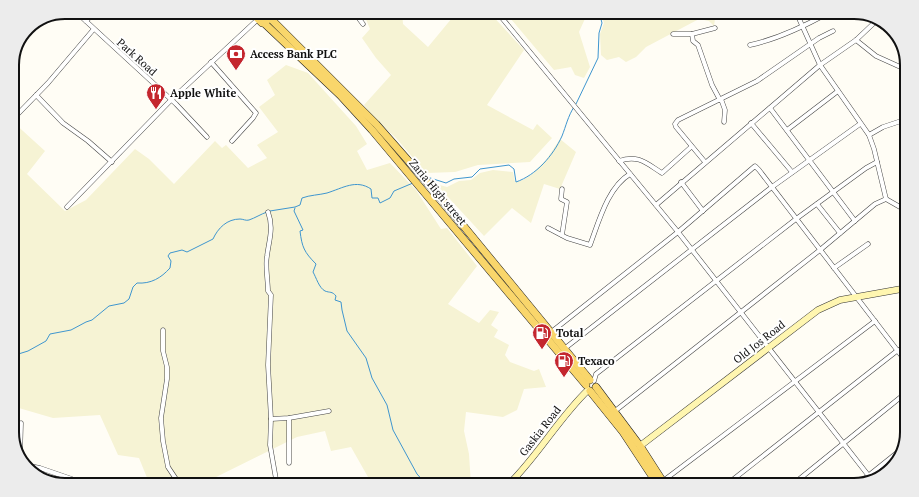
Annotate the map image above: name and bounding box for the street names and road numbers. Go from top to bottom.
street label: Park Road [114,35,160,79]
street label: Zaria High street [406,156,470,228]
street label: Old Jos Road [730,317,788,367]
street label: Gaskia Road [516,403,564,459]

